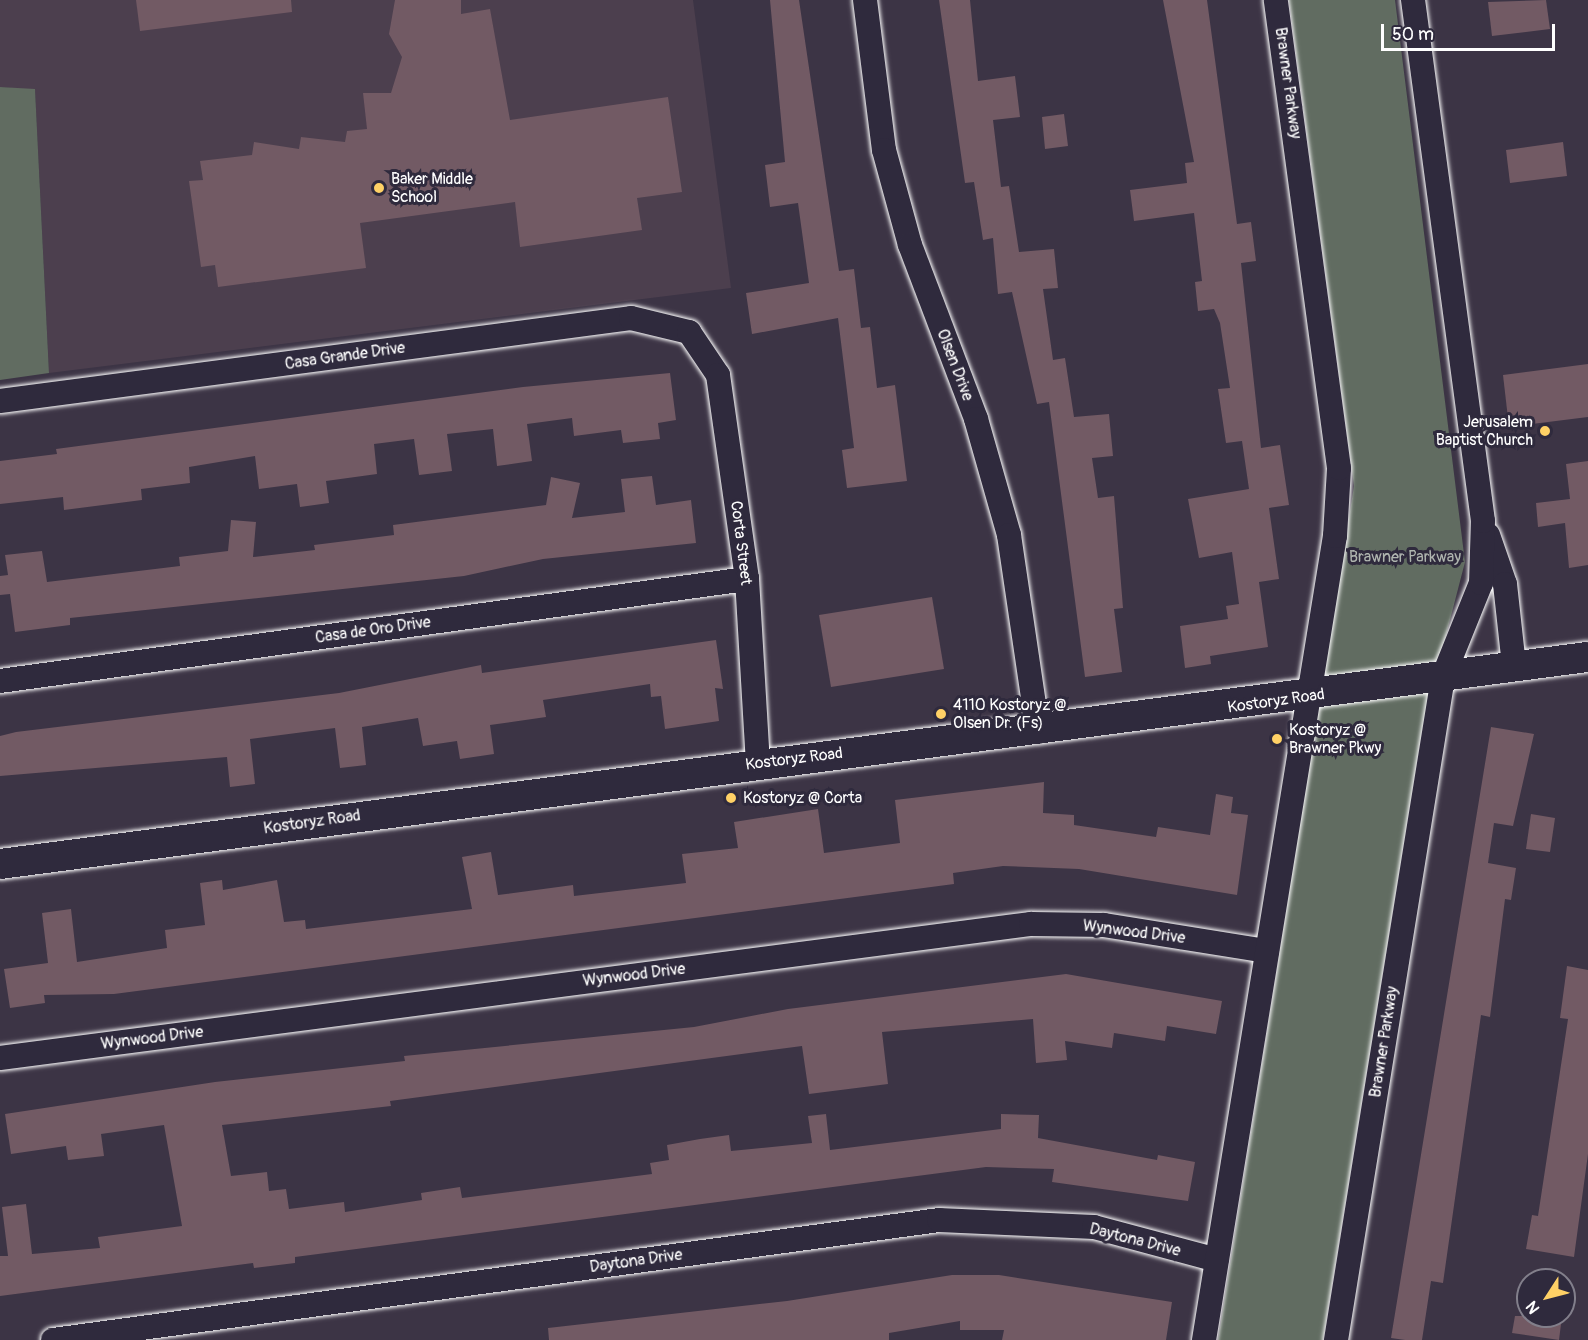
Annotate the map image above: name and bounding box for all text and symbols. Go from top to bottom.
scale bar [1384,12,1558,50]
text: 50 m [1392,23,1434,46]
street label: Brawner Parkway [1271,26,1305,140]
place label: Baker Middle School [391,169,473,207]
marker: Baker Middle School [372,181,386,195]
street label: Olsen Drive [933,326,977,404]
street label: Casa Grande Drive [284,338,406,374]
place label: Jerusalem Baptist Church [1436,412,1533,450]
marker: Jerusalem Baptist Church [1538,424,1552,438]
street label: Corta Street [726,500,756,586]
park label: Brawner Parkway [1349,547,1461,567]
street label: Casa de Oro Drive [314,612,432,648]
street label: Kostoryz Road [1226,685,1326,717]
place label: 4110 Kostoryz @ Olsen Dr. (Fs) [953,695,1067,733]
marker: 4110 Kostoryz @ Olsen Dr. (Fs) [934,707,948,721]
place label: Kostoryz @ Brawner Pkwy [1289,720,1381,758]
marker: Kostoryz @ Brawner Pkwy [1270,732,1284,746]
street label: Kostoryz Road [744,744,844,774]
place label: Kostoryz @ Corta [743,788,862,808]
marker: Kostoryz @ Corta [724,791,738,805]
street label: Kostoryz Road [262,806,362,838]
street label: Wynwood Drive [1082,916,1186,948]
street label: Wynwood Drive [582,959,686,991]
street label: Brawner Parkway [1366,985,1402,1099]
street label: Wynwood Drive [100,1022,204,1054]
street label: Daytona Drive [1087,1219,1183,1261]
street label: Daytona Drive [588,1245,684,1277]
north arrow [1516,1268,1576,1328]
text: N [1522,1297,1544,1318]

